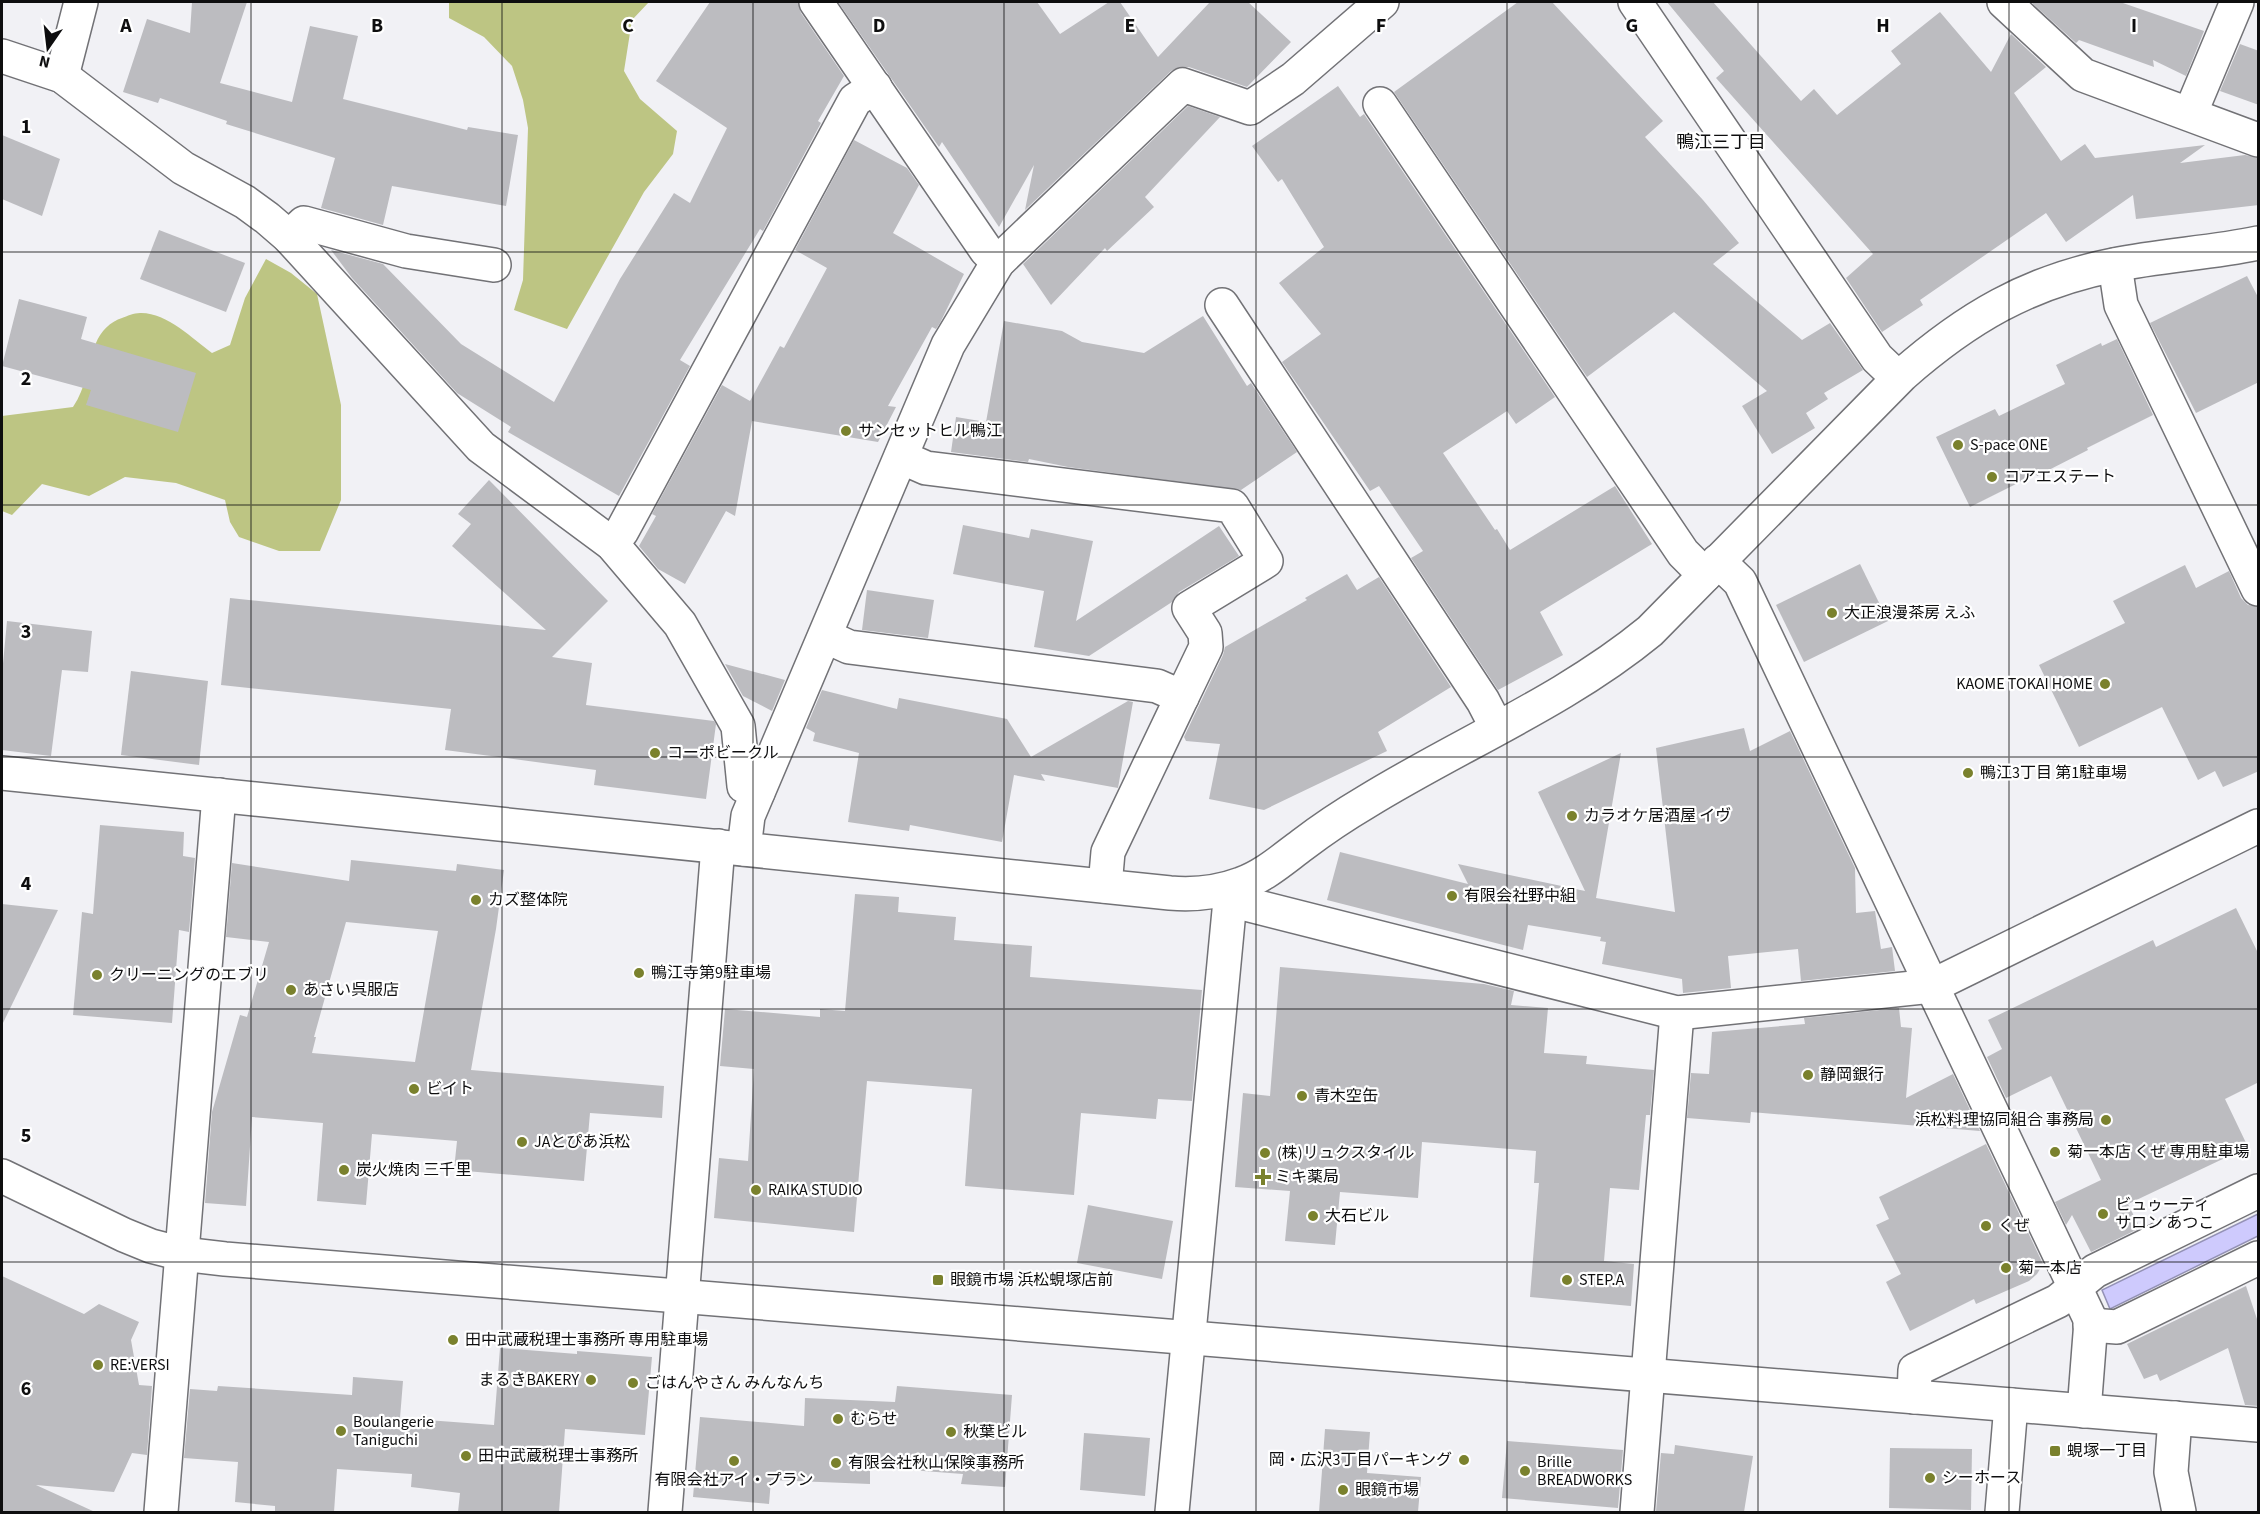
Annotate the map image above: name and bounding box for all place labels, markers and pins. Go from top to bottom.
place label: サンセットヒル鴨江 [858,420,1002,442]
marker: サンセットヒル鴨江 [839,424,853,438]
place label: S-pace ONE [1970,434,2048,456]
marker: S-pace ONE [1951,438,1965,452]
place label: コアエステート [2004,466,2116,488]
marker: コアエステート [1985,470,1999,484]
place label: 大正浪漫茶房 えふ [1844,602,1975,624]
marker: 大正浪漫茶房 えふ [1825,606,1839,620]
place label: KAOME TOKAI HOME [1956,673,2093,695]
marker: KAOME TOKAI HOME [2098,677,2112,691]
place label: コーポビークル [667,742,779,764]
marker: コーポビークル [648,746,662,760]
place label: 鴨江3丁目 第1駐車場 [1980,762,2127,784]
marker: 鴨江3丁目 第1駐車場 [1961,766,1975,780]
place label: カラオケ居酒屋 イヴ [1584,805,1731,827]
marker: カラオケ居酒屋 イヴ [1565,809,1579,823]
place label: 有限会社野中組 [1464,885,1576,907]
place label: カズ整体院 [488,889,568,911]
marker: 有限会社野中組 [1445,889,1459,903]
marker: カズ整体院 [469,893,483,907]
place label: 鴨江寺第9駐車場 [651,962,771,984]
place label: クリーニングのエブリ [109,964,269,986]
marker: 鴨江寺第9駐車場 [632,966,646,980]
marker: クリーニングのエブリ [90,968,104,982]
place label: あさい呉服店 [303,979,399,1001]
marker: あさい呉服店 [284,983,298,997]
place label: 静岡銀行 [1820,1064,1884,1086]
marker: 静岡銀行 [1801,1068,1815,1082]
place label: ビイト [426,1078,474,1100]
marker: ビイト [407,1082,421,1096]
place label: 青木空缶 [1314,1085,1378,1107]
marker: 青木空缶 [1295,1089,1309,1103]
place label: 浜松料理協同組合 事務局 [1915,1109,2094,1131]
marker: 浜松料理協同組合 事務局 [2099,1113,2113,1127]
place label: JAとぴあ浜松 [534,1131,630,1153]
marker: JAとぴあ浜松 [515,1135,529,1149]
place label: 菊一本店 くぜ 専用駐車場 [2067,1141,2249,1163]
place label: (株)リュクスタイル [1277,1142,1414,1164]
marker: 菊一本店 くぜ 専用駐車場 [2048,1145,2062,1159]
marker: (株)リュクスタイル [1258,1146,1272,1160]
place label: 炭火焼肉 三千里 [356,1159,471,1181]
marker: 炭火焼肉 三千里 [337,1163,351,1177]
place label: ミキ薬局 [1275,1166,1339,1188]
marker: ミキ薬局 [1256,1170,1270,1184]
place label: RAIKA STUDIO [768,1179,863,1201]
marker: RAIKA STUDIO [749,1183,763,1197]
place label: ビュゥーティ サロン あつこ [2115,1194,2214,1234]
place label: 大石ビル [1325,1205,1389,1227]
marker: ビュゥーティ サロン あつこ [2096,1207,2110,1221]
marker: 大石ビル [1306,1209,1320,1223]
place label: くぜ [1998,1215,2030,1237]
marker: くぜ [1979,1219,1993,1233]
place label: 菊一本店 [2018,1257,2082,1279]
marker: 菊一本店 [1999,1261,2013,1275]
place label: 眼鏡市場 浜松蜆塚店前 [950,1269,1113,1291]
place label: STEP.A [1579,1269,1624,1291]
marker: 眼鏡市場 浜松蜆塚店前 [931,1273,945,1287]
marker: STEP.A [1560,1273,1574,1287]
place label: 田中武蔵税理士事務所 専用駐車場 [465,1329,708,1351]
marker: 田中武蔵税理士事務所 専用駐車場 [446,1333,460,1347]
place label: RE:VERSI [110,1354,170,1376]
marker: RE:VERSI [91,1358,105,1372]
place label: まるきBAKERY [479,1369,579,1391]
place label: ごはんやさん みんなんち [645,1372,824,1394]
marker: まるきBAKERY [584,1373,598,1387]
marker: ごはんやさん みんなんち [626,1376,640,1390]
place label: むらせ [850,1408,898,1430]
place label: Boulangerie Taniguchi [353,1411,434,1451]
marker: むらせ [831,1412,845,1426]
place label: 秋葉ビル [963,1421,1027,1443]
marker: Boulangerie Taniguchi [334,1424,348,1438]
marker: 秋葉ビル [944,1425,958,1439]
place label: 蜆塚一丁目 [2067,1440,2147,1462]
marker: 蜆塚一丁目 [2048,1444,2062,1458]
place label: 田中武蔵税理士事務所 [478,1445,638,1467]
marker: 田中武蔵税理士事務所 [459,1449,473,1463]
place label: 岡・広沢3丁目パーキング [1269,1449,1452,1471]
place label: Brille BREADWORKS [1537,1451,1632,1491]
place label: 有限会社秋山保険事務所 [848,1452,1024,1474]
marker: 岡・広沢3丁目パーキング [1457,1453,1471,1467]
marker: 有限会社アイ・プラン [727,1454,741,1468]
marker: 有限会社秋山保険事務所 [829,1456,843,1470]
marker: Brille BREADWORKS [1518,1464,1532,1478]
place label: シーホース [1942,1467,2021,1489]
place label: 有限会社アイ・プラン [654,1469,814,1491]
marker: シーホース [1923,1471,1937,1485]
place label: 眼鏡市場 [1355,1479,1419,1501]
marker: 眼鏡市場 [1336,1483,1350,1497]

